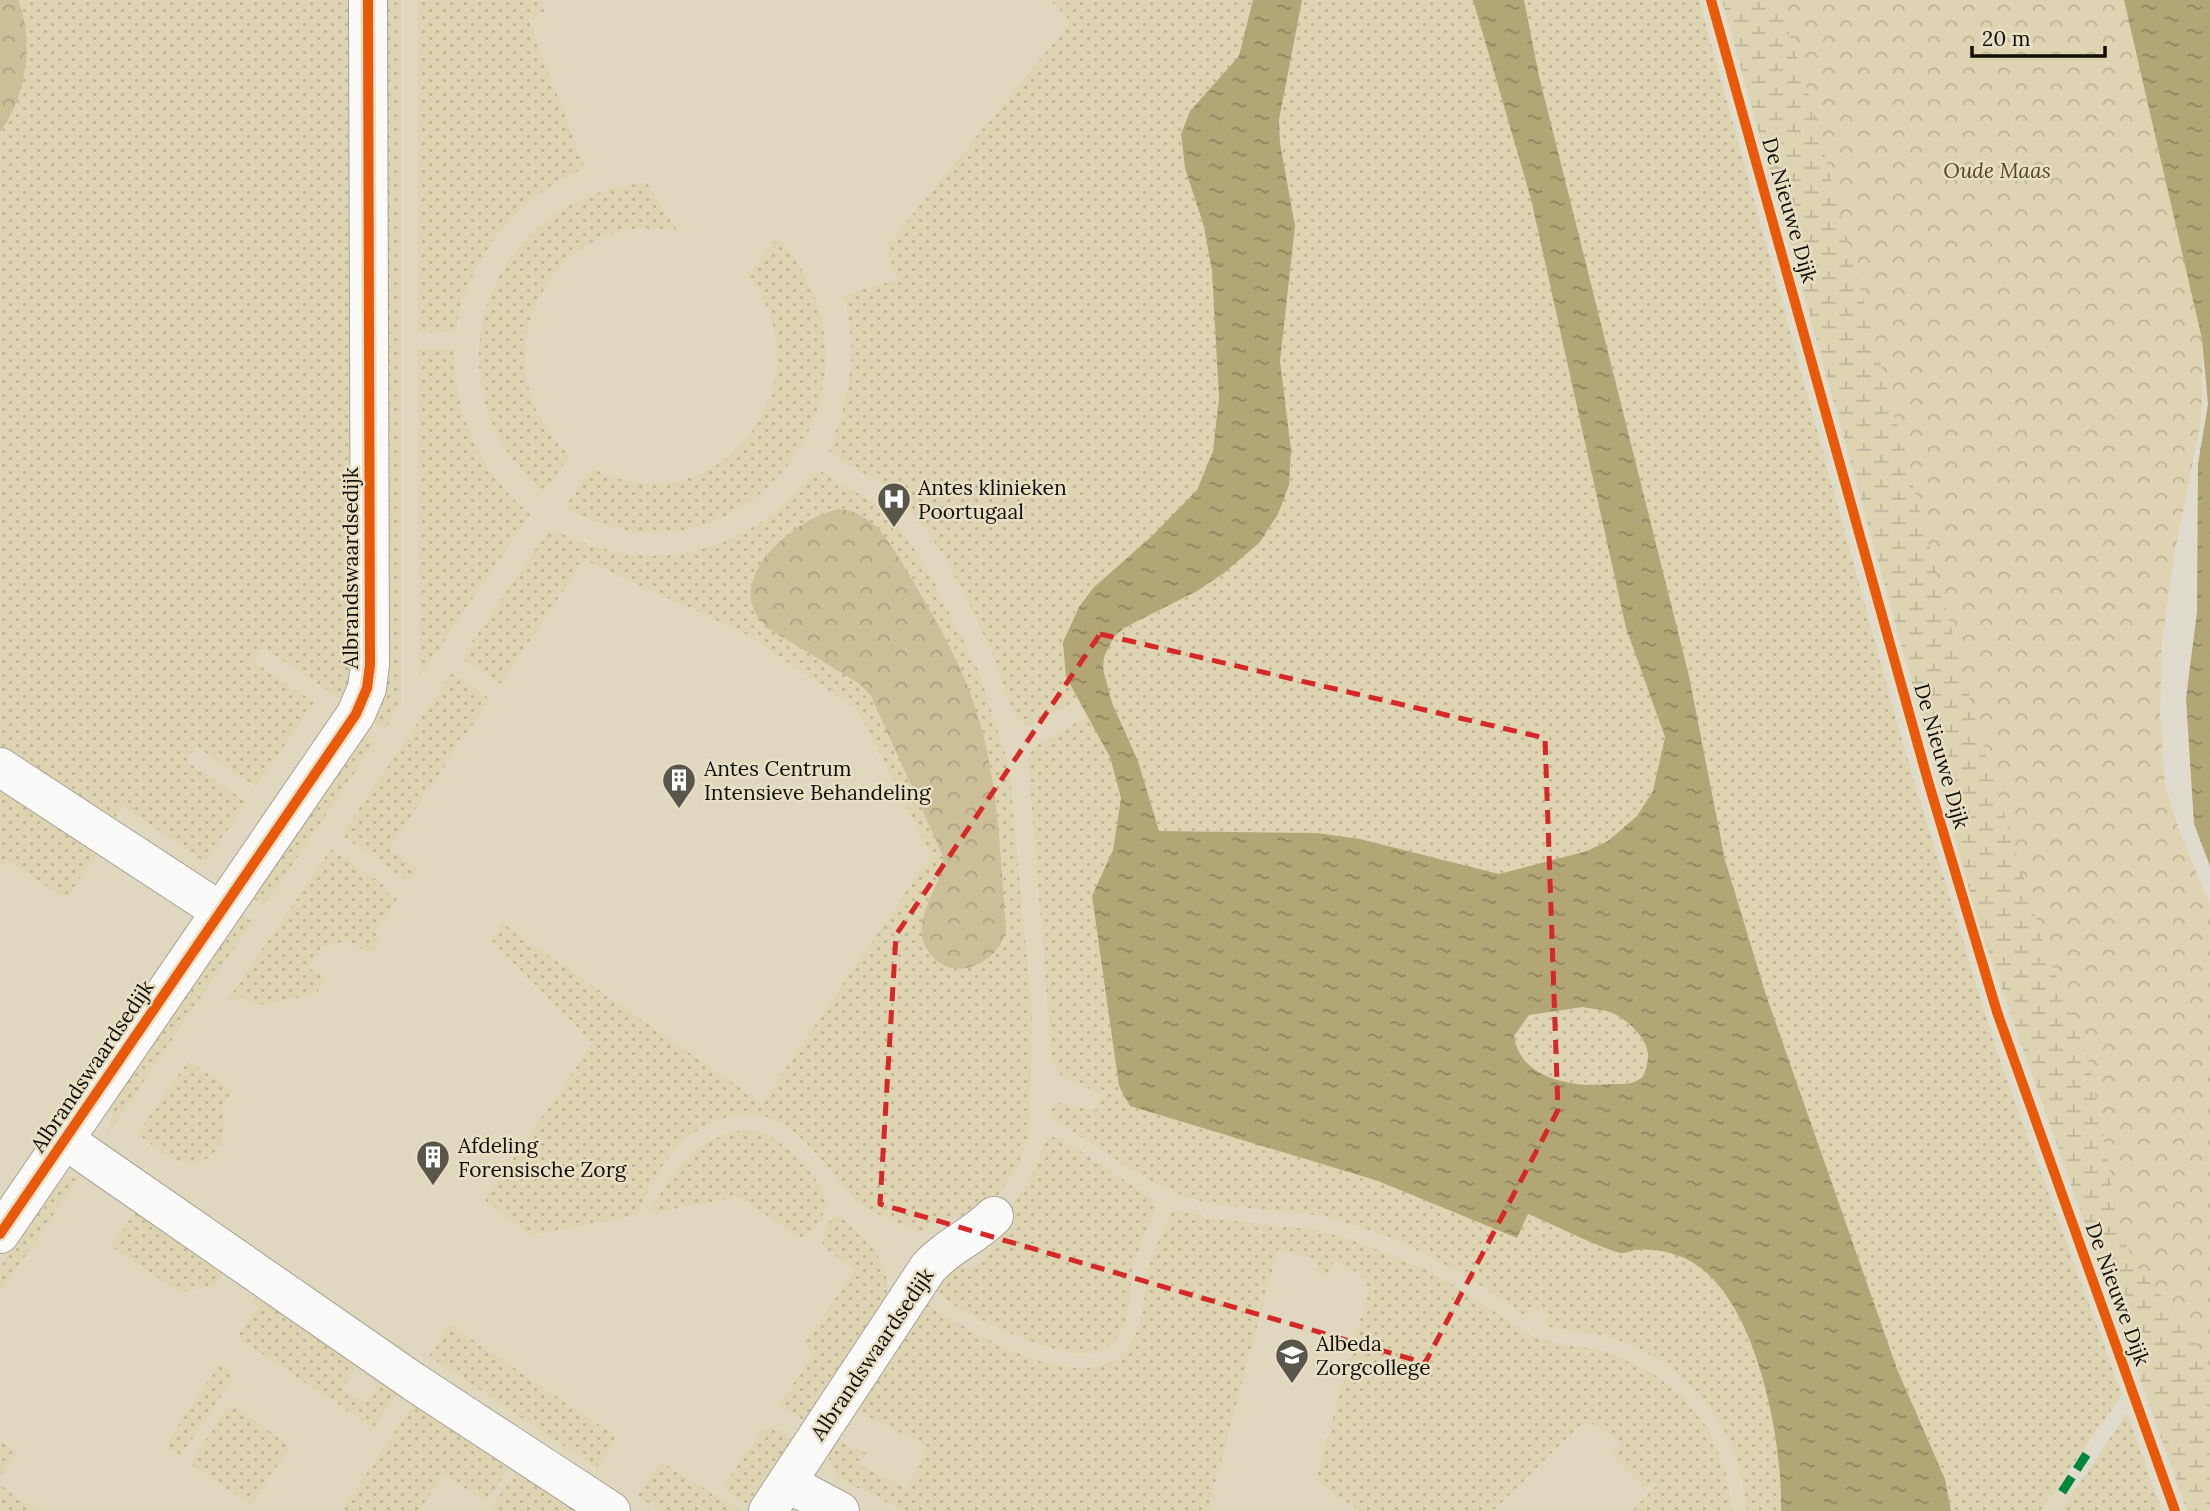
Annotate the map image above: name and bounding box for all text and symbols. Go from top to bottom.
scale bar [1972,14,2105,58]
text: 20 m [1982,25,2031,52]
street label: De Nieuwe Dijk [1756,134,1824,287]
park label: Oude Maas [1943,157,2051,184]
street label: Albrandswaardsedijk [337,466,364,670]
place label: Antes klinieken Poortugaal [917,474,1067,525]
hospital icon: Antes klinieken Poortugaal [875,480,913,529]
street label: De Nieuwe Dijk [1908,680,1976,833]
place label: Antes Centrum Intensieve Behandeling [703,755,931,806]
building icon: Antes Centrum Intensieve Behandeling [660,761,698,810]
street label: Albrandswaardsedijk [24,974,160,1158]
place label: Afdeling Forensische Zorg [457,1132,627,1183]
building icon: Afdeling Forensische Zorg [414,1138,452,1187]
street label: De Nieuwe Dijk [2080,1219,2157,1370]
street label: Albrandswaardsedijk [804,1262,940,1446]
place label: Albeda Zorgcollege [1315,1330,1431,1381]
school or university icon: Albeda Zorgcollege [1273,1336,1311,1385]

